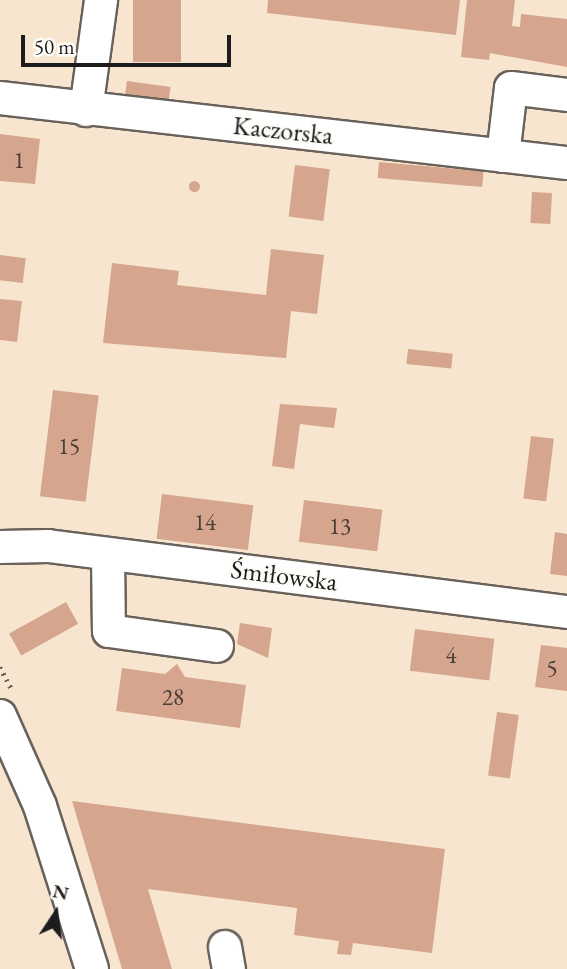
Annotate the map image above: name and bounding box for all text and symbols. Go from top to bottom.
scale bar [24,21,234,65]
text: 50 m [34,33,75,60]
street label: Kaczorska [231,110,335,152]
house number: 1 [13,146,25,174]
house number: 15 [58,432,80,460]
house number: 14 [194,508,216,536]
house number: 13 [329,512,351,540]
street label: Śmiłowska [229,554,339,598]
house number: 4 [445,641,457,669]
house number: 5 [546,654,558,682]
house number: 28 [162,683,184,711]
north arrow [21,878,91,948]
text: N [51,878,71,906]

